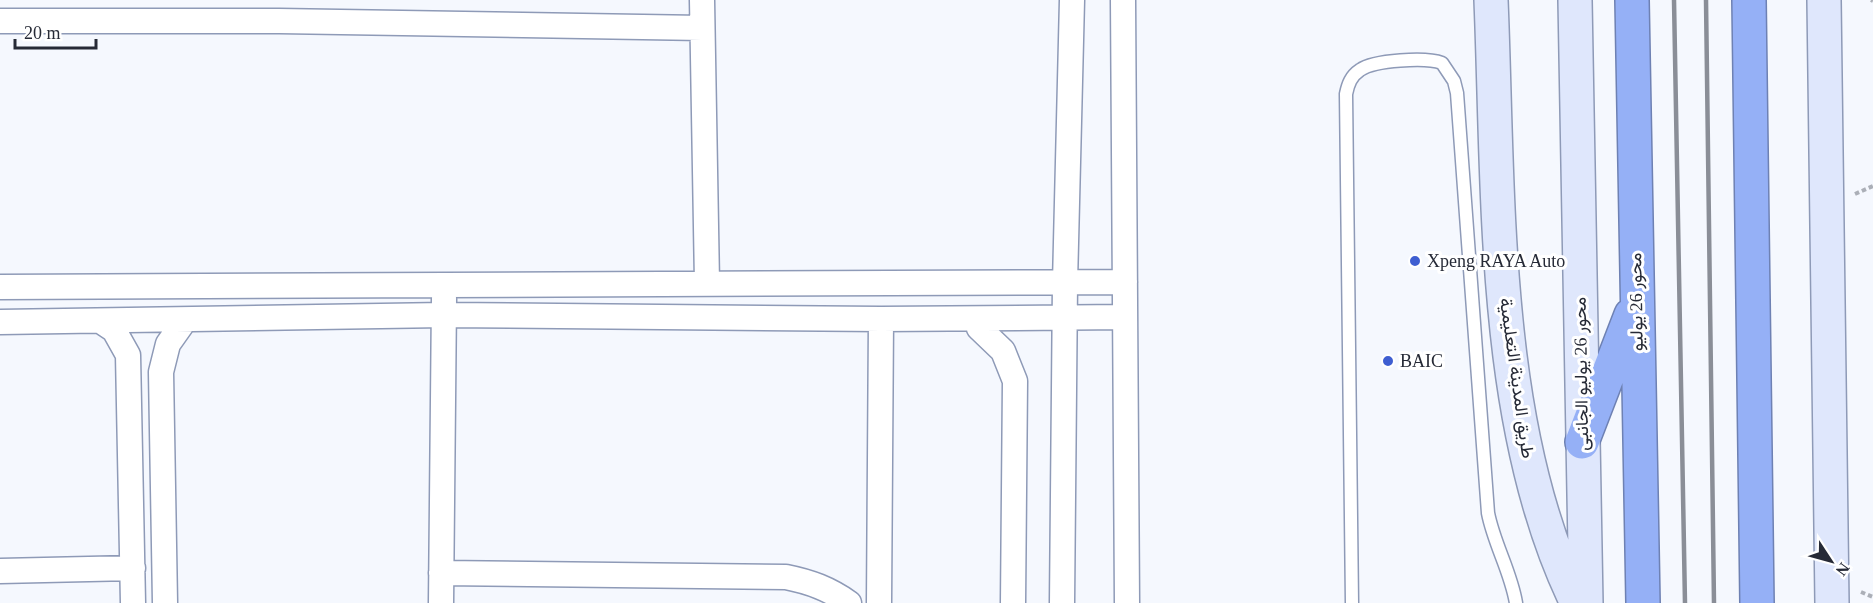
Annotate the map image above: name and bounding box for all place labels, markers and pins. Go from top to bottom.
place label: Xpeng RAYA Auto [1427,251,1565,271]
marker: Xpeng RAYA Auto [1408,254,1422,268]
place label: BAIC [1400,351,1443,371]
marker: BAIC [1381,354,1395,368]

